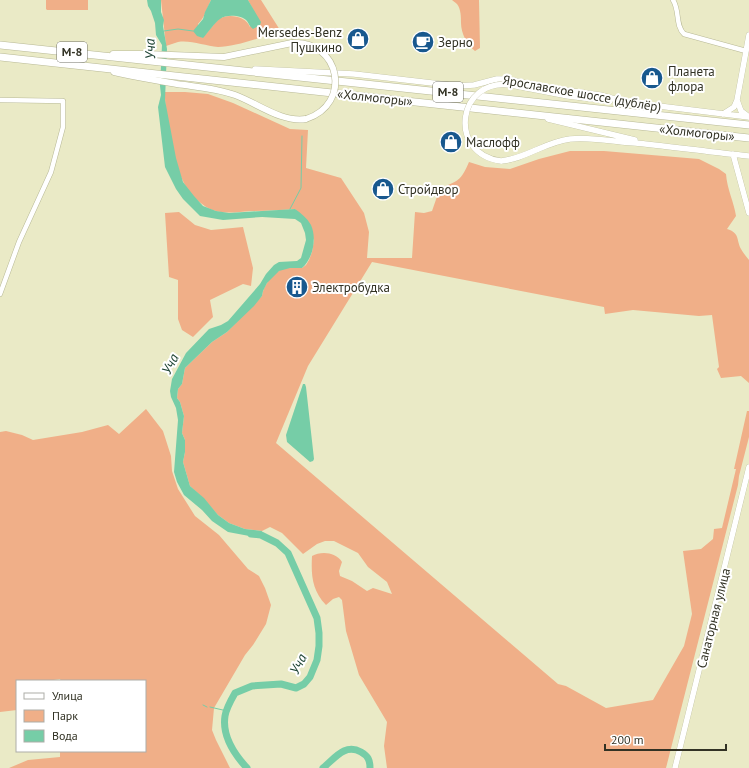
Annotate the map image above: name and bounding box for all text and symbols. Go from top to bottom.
place label: Mersedes-Benz Пушкино [258,24,342,56]
shop icon: Mersedes-Benz Пушкино [345,26,371,52]
cafe icon: Зерно [410,29,436,55]
place label: Зерно [438,34,473,51]
water label: Уча [141,38,159,60]
road number: М-8 [57,42,87,62]
place label: Планета флора [668,63,715,95]
shop icon: Планета флора [639,65,665,91]
street label: Ярославское шоссе (дублёр) [501,71,663,116]
road number: М-8 [433,82,463,102]
street label: «Холмогоры» [336,85,414,110]
street label: «Холмогоры» [658,120,736,145]
shop icon: Маслофф [438,129,464,155]
place label: Маслофф [466,134,520,151]
shop icon: Стройдвор [370,176,396,202]
place label: Стройдвор [398,181,458,198]
building icon: Электробудка [284,274,310,300]
place label: Электробудка [312,279,390,296]
water label: Уча [157,351,183,377]
street label: Санаторная улица [693,566,734,670]
water label: Уча [285,651,311,677]
legend [16,680,146,752]
text: Улица [52,688,83,703]
text: Парк [52,708,78,723]
scale bar [605,726,726,752]
text: Вода [52,728,78,743]
text: 200 m [611,732,644,747]

